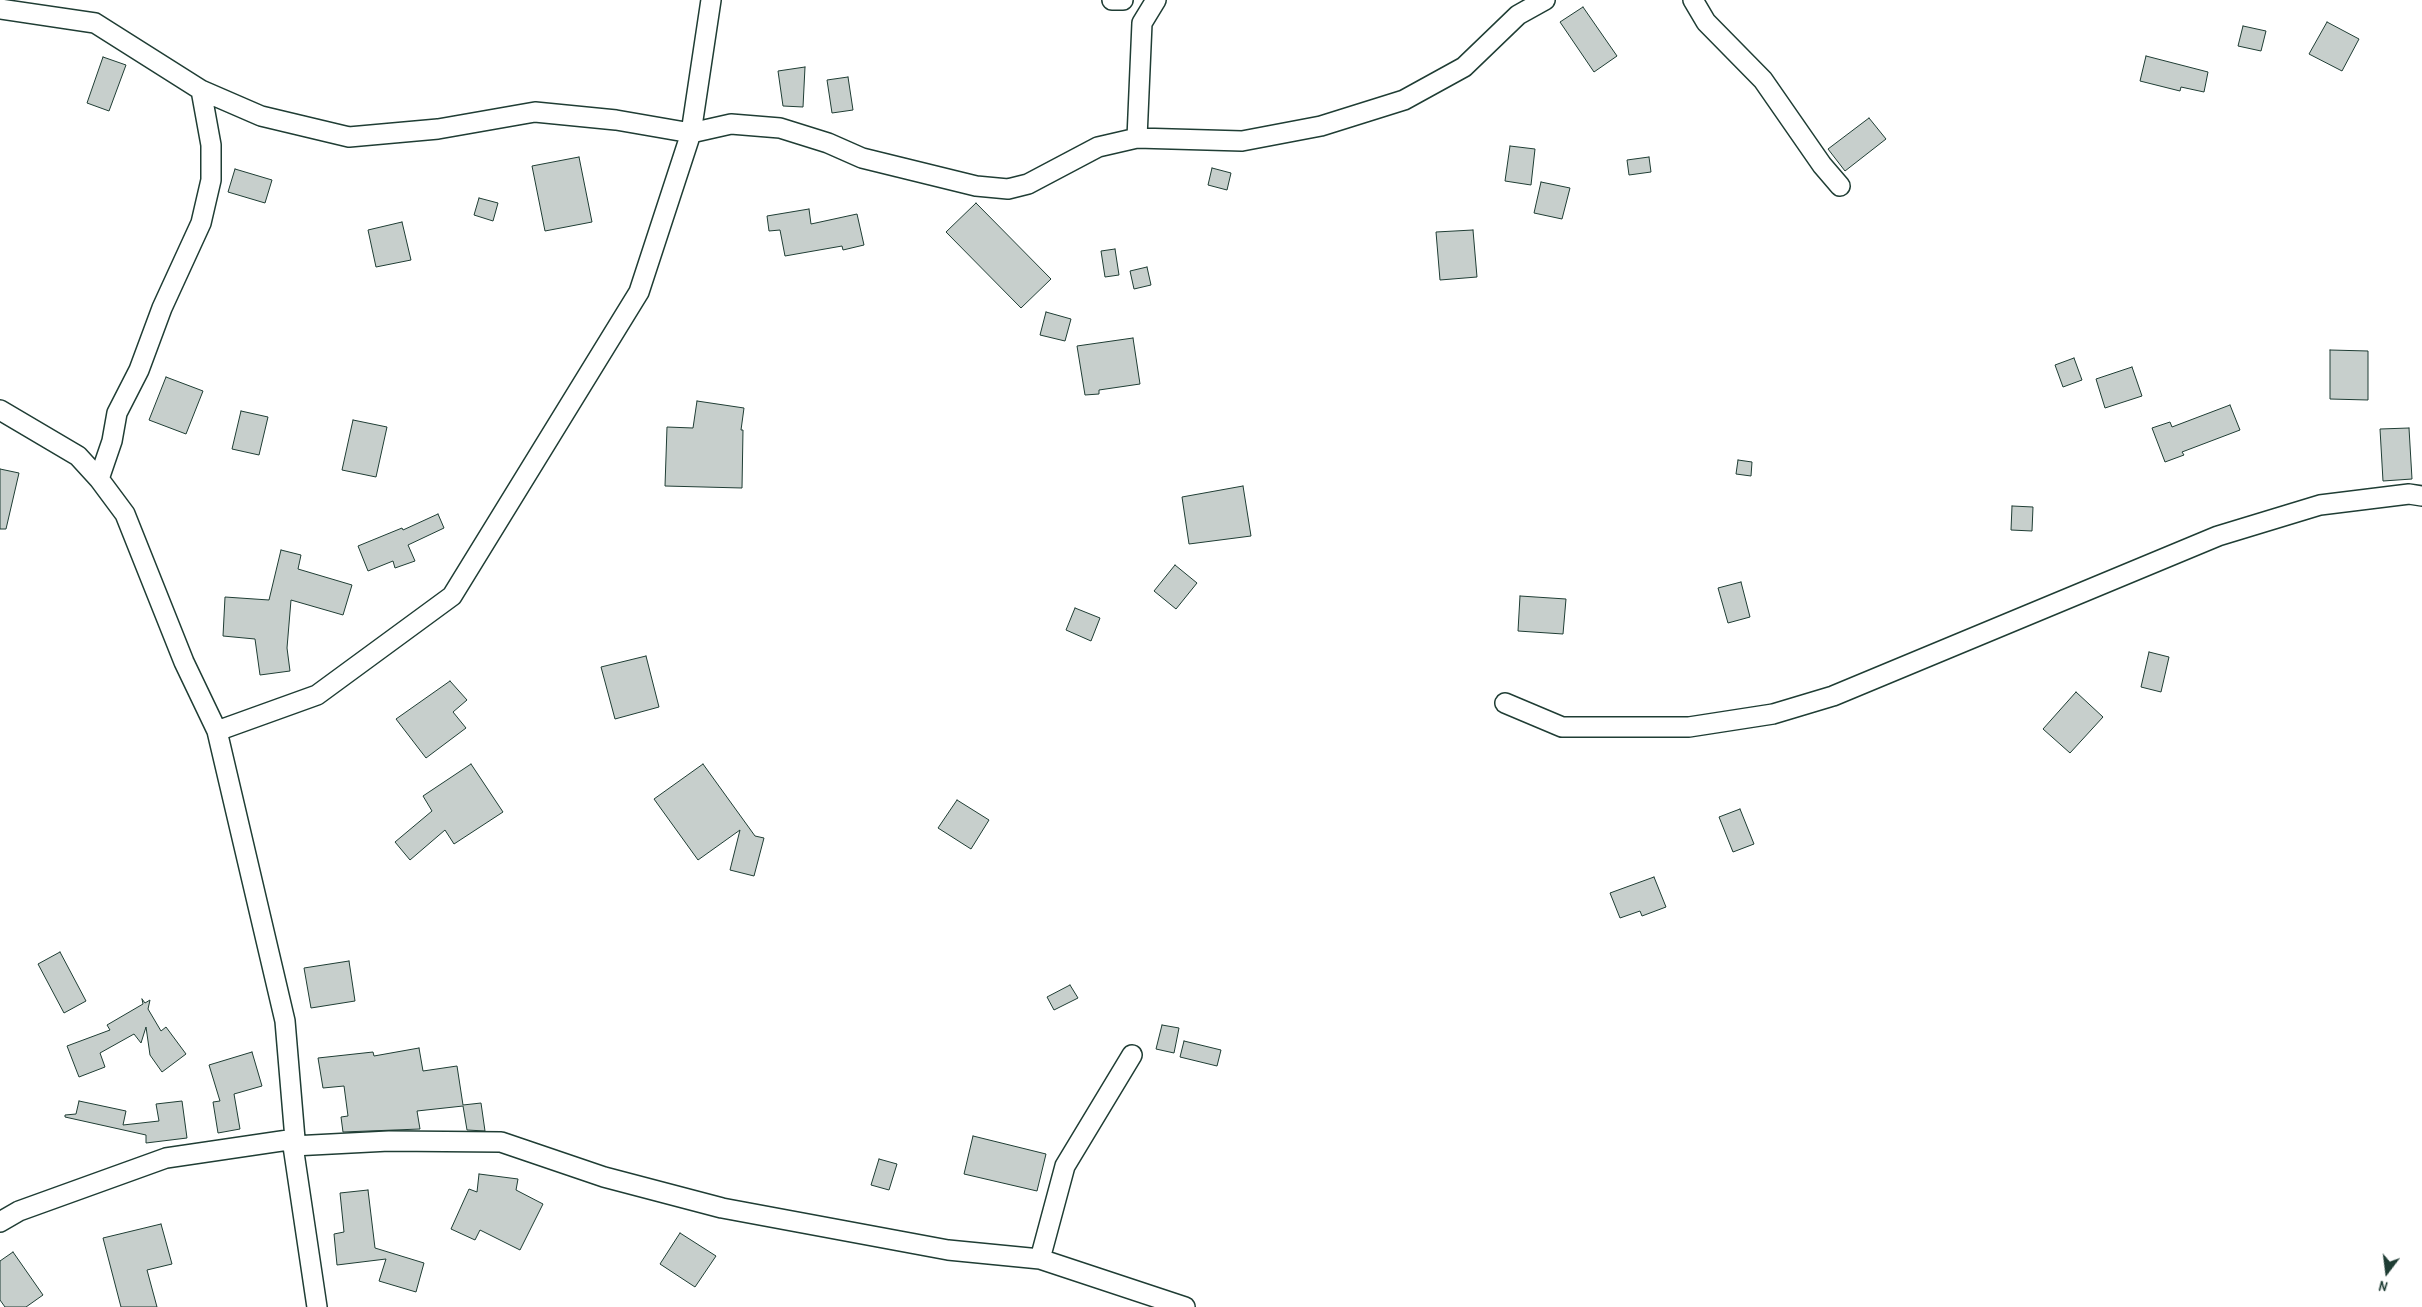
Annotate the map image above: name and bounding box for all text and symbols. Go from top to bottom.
north arrow [2362,1247,2412,1297]
text: N [2377,1277,2389,1297]

